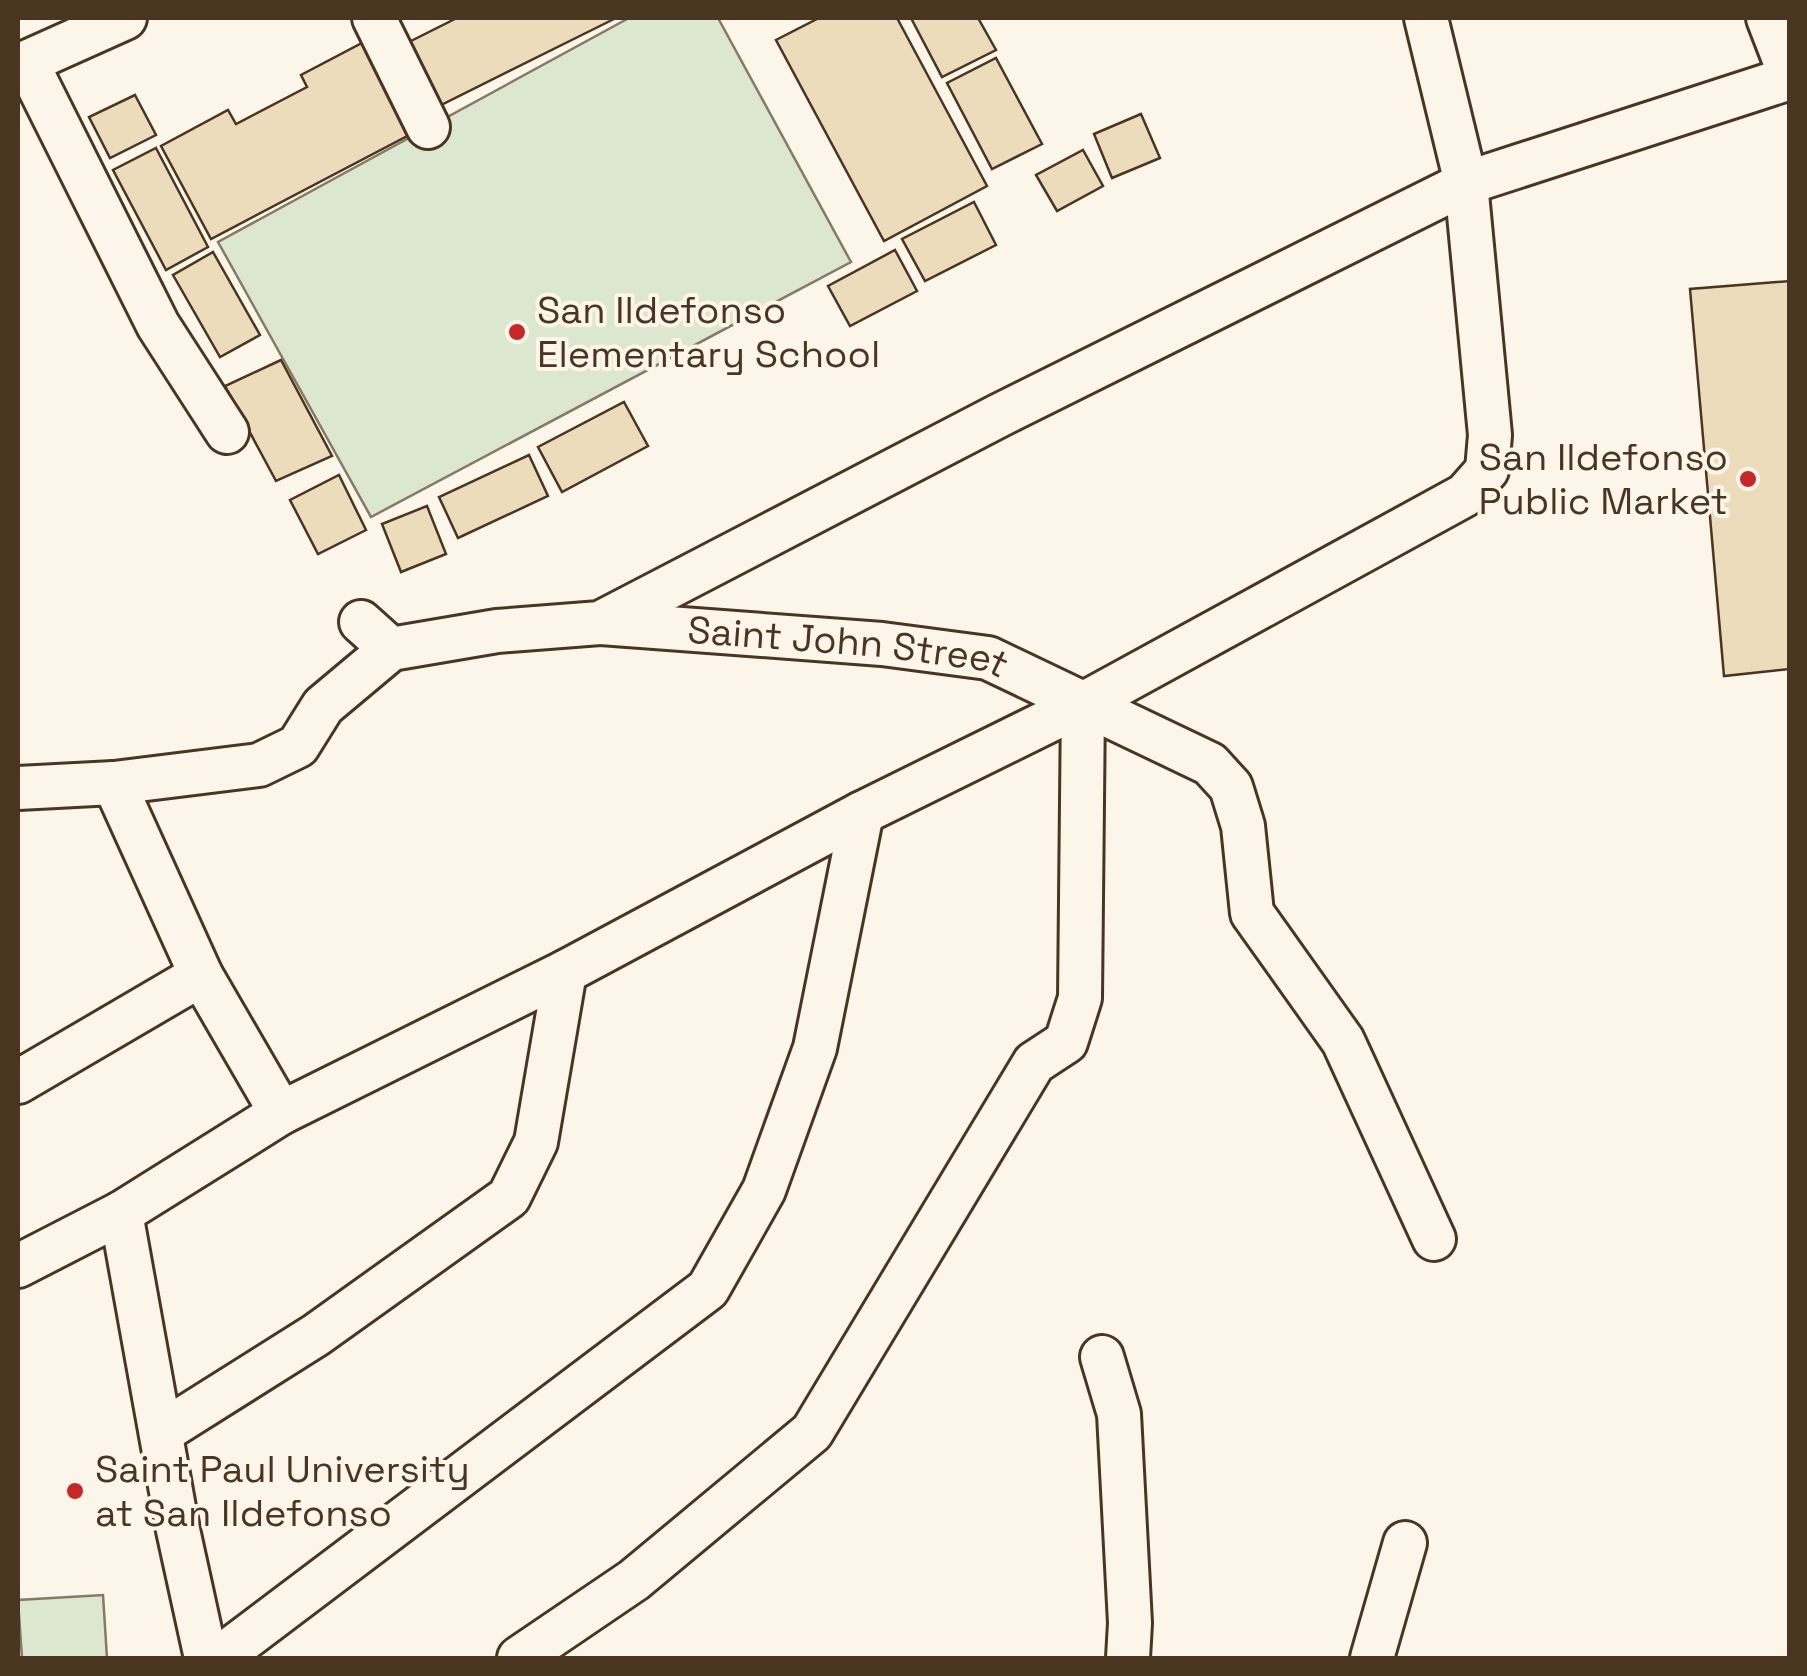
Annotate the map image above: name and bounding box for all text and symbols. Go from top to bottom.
place label: San Ildefonso Elementary School [537,286,880,378]
marker: San Ildefonso Elementary School [506,321,528,343]
place label: San Ildefonso Public Market [1479,433,1728,525]
marker: San Ildefonso Public Market [1737,468,1759,490]
street label: Saint John Street [686,606,1017,688]
place label: Saint Paul University at San Ildefonso [95,1445,470,1537]
marker: Saint Paul University at San Ildefonso [64,1480,86,1502]

